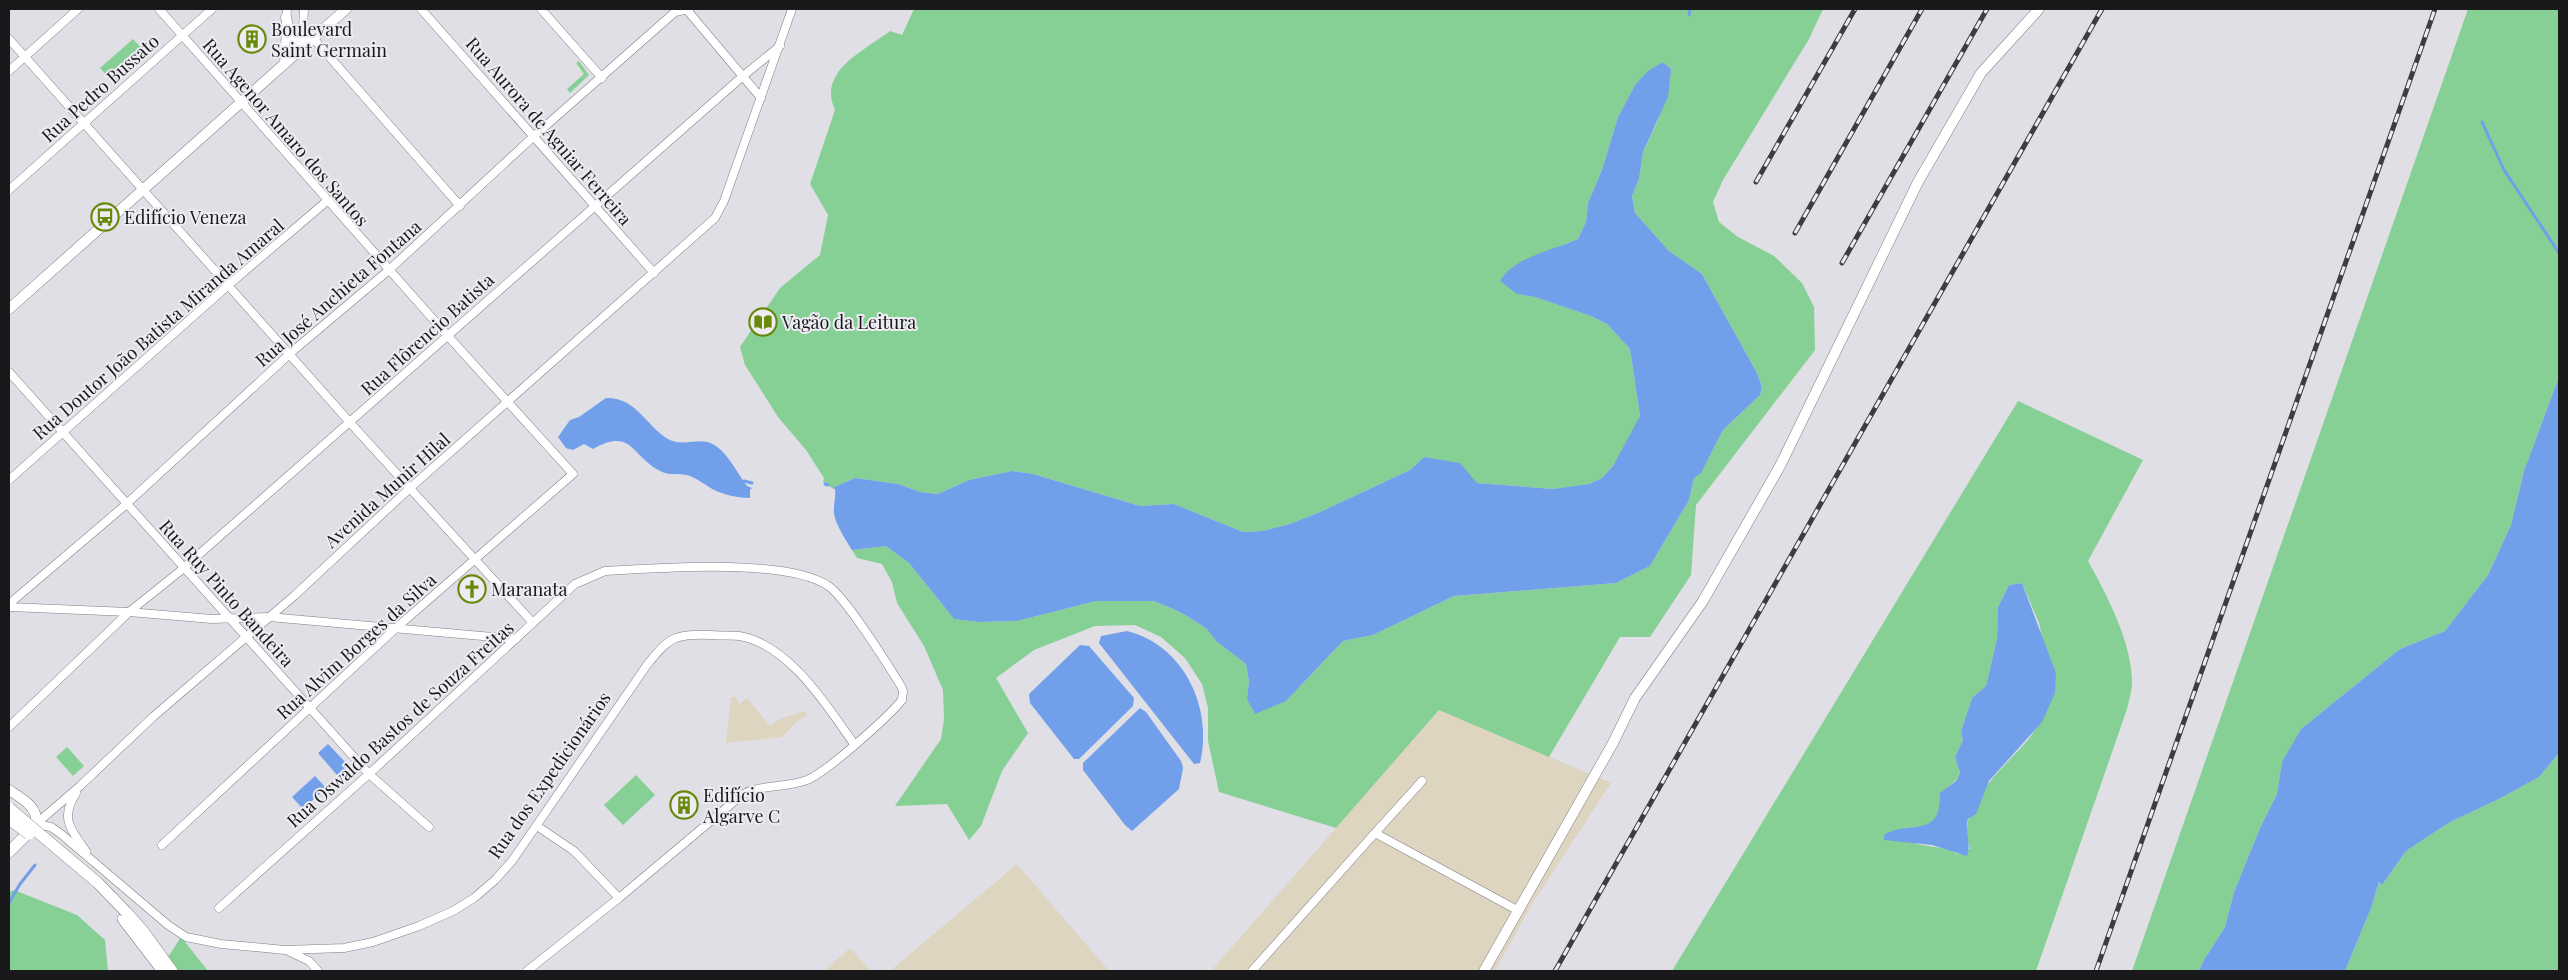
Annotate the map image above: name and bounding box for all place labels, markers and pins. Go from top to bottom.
place label: Boulevard Saint Germain [271,17,387,62]
building icon: Boulevard Saint Germain [237,24,267,54]
bus stop icon: Edifício Veneza [90,202,120,232]
place label: Edifício Veneza [124,205,246,229]
library icon: Vagão da Leitura [748,307,778,337]
place label: Vagão da Leitura [781,310,916,334]
church icon: Maranata [457,574,487,604]
place label: Maranata [491,577,568,601]
place label: Edifício Algarve C [702,783,780,828]
building icon: Edifício Algarve C [669,790,699,820]

